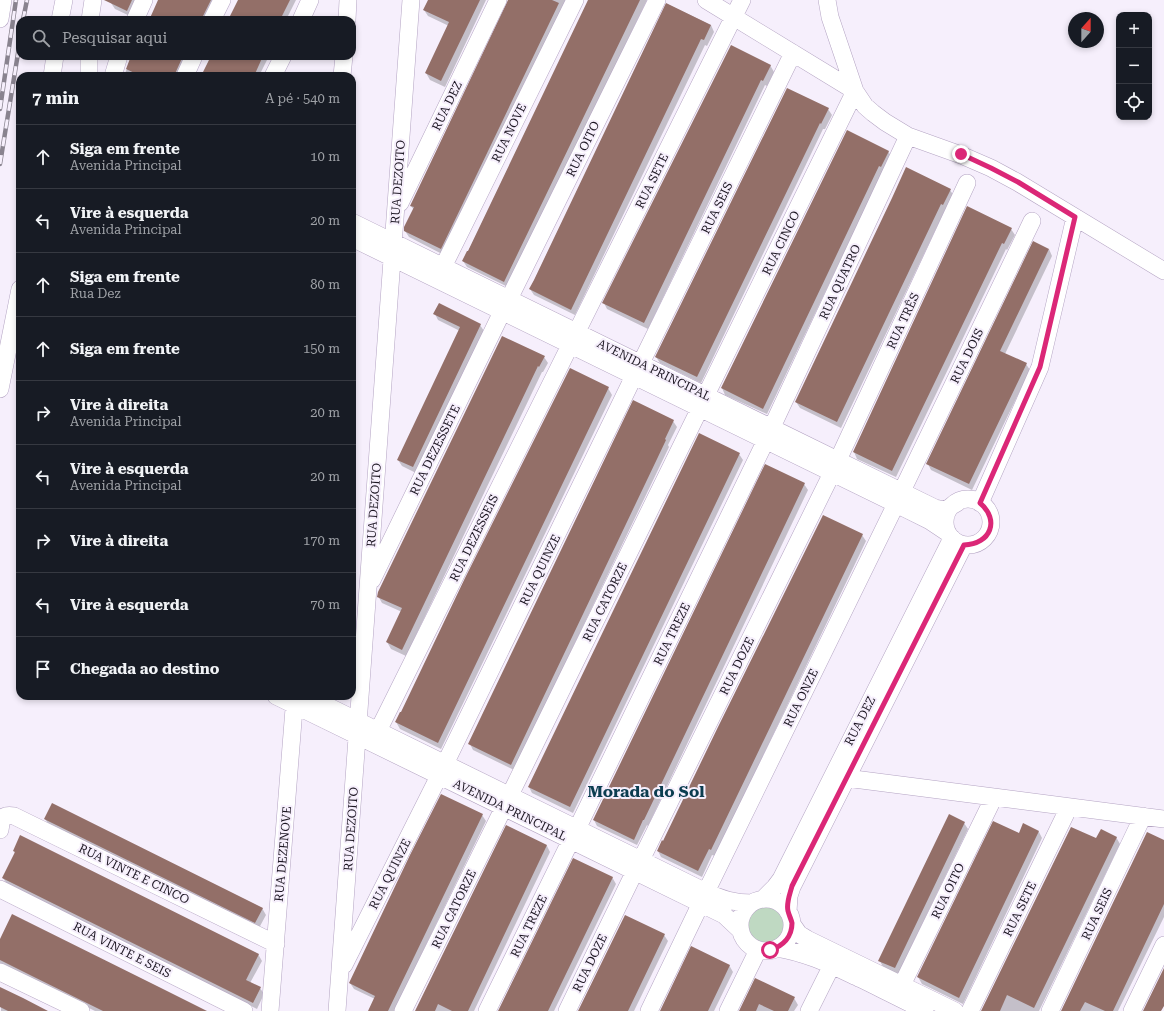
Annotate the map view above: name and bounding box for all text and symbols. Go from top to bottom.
north arrow [1068,12,1104,48]
map controls [1116,12,1152,120]
button: + [1116,12,1152,48]
search box [16,16,356,60]
icon: search [30,27,52,49]
text: Pesquisar aqui [62,29,167,47]
button: − [1116,48,1152,84]
street label: RUA DEZ [429,79,465,133]
button: locate [1116,84,1152,120]
text: 7 min [32,88,79,108]
text: A pé · 540 m [265,91,340,106]
street label: RUA NOVE [489,101,529,165]
street label: RUA OITO [564,119,602,179]
street label: RUA DEZOITO [388,139,408,225]
text: Siga em frente [70,140,180,158]
route end [952,145,970,163]
icon: ahead [32,146,54,168]
text: 10 m [310,149,340,164]
street label: RUA SETE [633,151,671,211]
text: Avenida Principal [70,158,181,173]
street label: RUA SEIS [698,180,736,236]
text: Vire à esquerda [70,204,189,222]
street label: RUA CINCO [759,209,803,277]
icon: left [32,210,54,232]
text: 20 m [310,213,340,228]
text: Avenida Principal [70,222,181,237]
street label: RUA QUATRO [816,242,864,322]
text: Siga em frente [70,268,180,286]
icon: ahead [32,274,54,296]
text: 80 m [310,277,340,292]
text: Rua Dez [70,286,121,301]
street label: RUA TRÊS [884,291,922,351]
street label: RUA DOIS [948,326,986,386]
street label: AVENIDA PRINCIPAL [595,336,713,404]
icon: ahead [32,338,54,360]
text: Siga em frente [70,340,180,358]
text: 150 m [303,341,340,356]
text: Vire à direita [70,396,168,414]
icon: right [32,402,54,424]
street label: RUA DEZESSETE [407,403,463,497]
text: 20 m [310,405,340,420]
text: Avenida Principal [70,414,181,429]
text: Vire à esquerda [70,460,189,478]
street label: RUA DEZOITO [364,462,384,548]
icon: left [32,466,54,488]
text: 20 m [310,469,340,484]
text: Avenida Principal [70,478,181,493]
street label: RUA DEZESSEIS [447,492,501,584]
icon: right [32,530,54,552]
text: Vire à direita [70,532,168,550]
street label: RUA QUINZE [517,532,563,608]
text: 170 m [303,533,340,548]
street label: RUA CATORZE [580,560,630,644]
icon: left [32,594,54,616]
text: Vire à esquerda [70,596,189,614]
text: 70 m [310,597,340,612]
street label: RUA TREZE [651,600,693,668]
street label: RUA DOZE [717,635,757,697]
icon: arrive [32,658,54,680]
text: Chegada ao destino [70,660,219,678]
street label: RUA ONZE [781,667,821,729]
street label: RUA DEZ [842,694,878,748]
street label: AVENIDA PRINCIPAL [451,776,569,844]
district label: Morada do Sol [587,782,705,801]
street label: RUA DEZOITO [341,786,361,872]
street label: RUA DEZENOVE [272,806,294,902]
street label: RUA QUINZE [366,836,414,912]
street label: RUA VINTE E CINCO [76,841,192,907]
street label: RUA OITO [929,861,967,921]
street label: RUA CATORZE [429,867,479,951]
street label: RUA SETE [1001,879,1039,939]
street label: RUA SEIS [1079,886,1115,942]
street label: RUA TREZE [508,892,550,960]
street label: RUA VINTE E SEIS [71,919,173,981]
street label: RUA DOZE [570,932,610,994]
route start [761,941,779,959]

